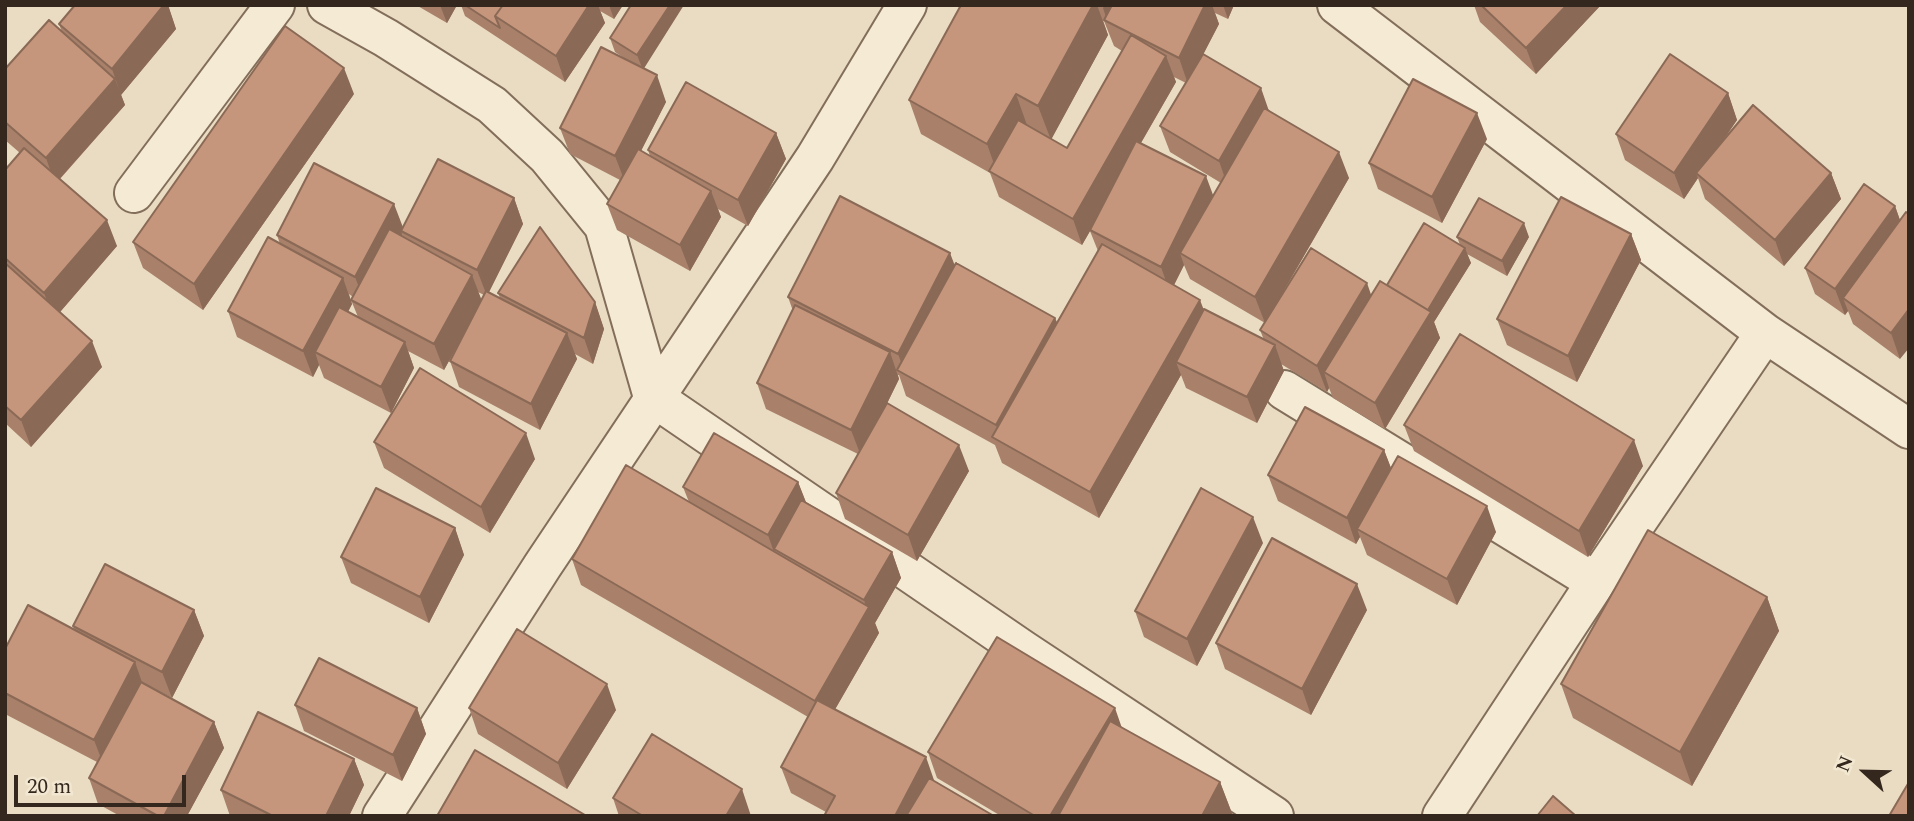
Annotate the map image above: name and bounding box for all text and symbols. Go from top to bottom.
north arrow [1830,737,1900,807]
text: N [1829,751,1861,777]
scale bar [18,762,189,806]
text: 20 m [27,771,71,803]

